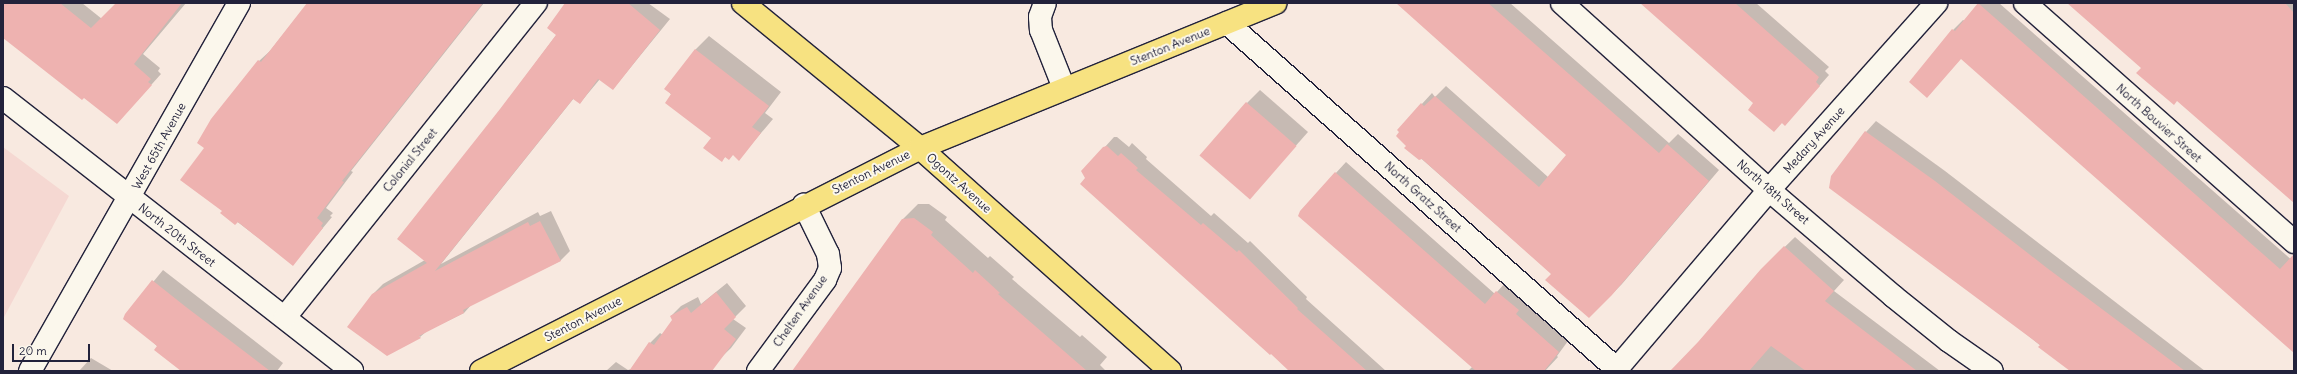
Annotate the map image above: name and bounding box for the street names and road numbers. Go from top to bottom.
street label: Stenton Avenue [1128,23,1212,69]
street label: North Bouvier Street [2113,81,2205,165]
street label: West 65th Avenue [129,100,189,192]
street label: Medary Avenue [1780,104,1848,176]
street label: Colonial Street [380,125,440,195]
street label: Stenton Avenue [830,147,912,197]
street label: Ogontz Avenue [924,150,994,216]
street label: North 18th Street [1734,157,1812,227]
street label: North Gratz Street [1382,159,1464,235]
street label: North 20th Street [136,200,218,270]
street label: Chelten Avenue [770,272,830,350]
street label: Stenton Avenue [542,293,624,345]

